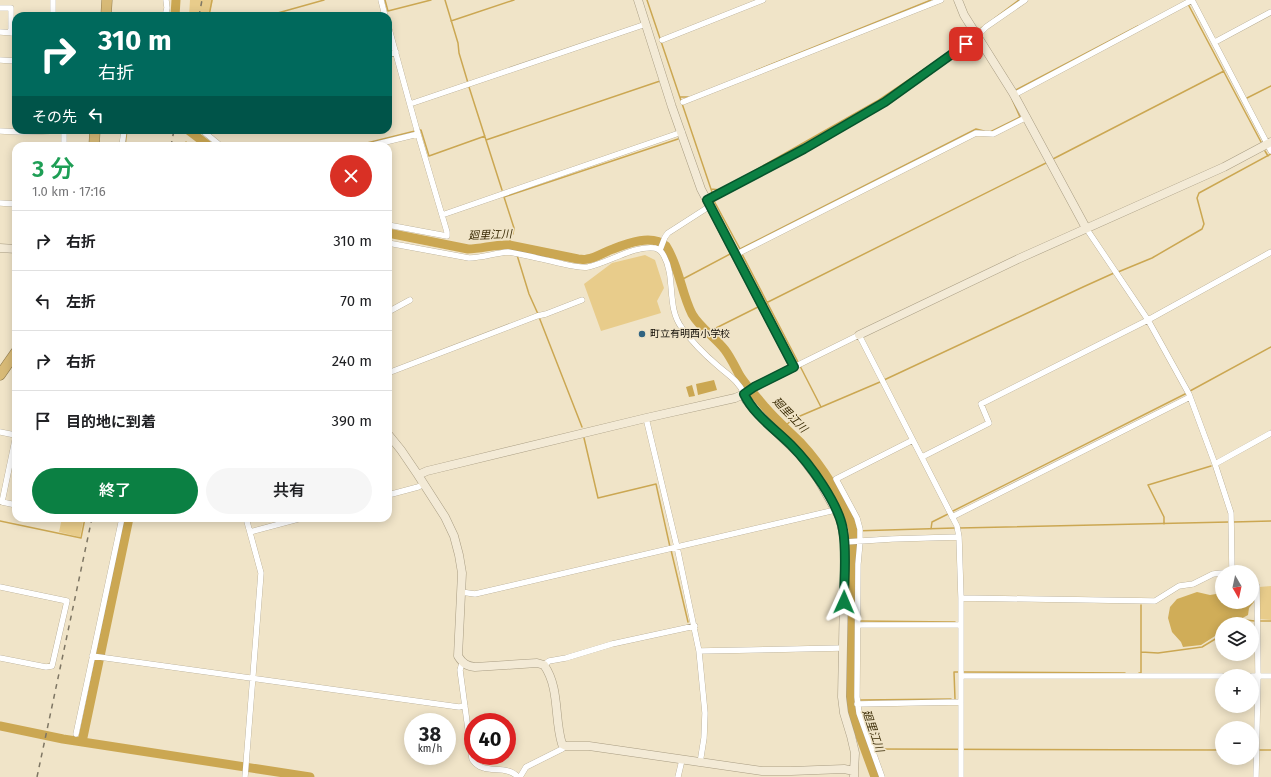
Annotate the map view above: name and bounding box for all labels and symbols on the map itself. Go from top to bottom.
pin [949,27,983,61]
water label: 廻里江川 [468,228,513,242]
place label: 町立有明西小学校 [650,328,730,340]
marker: 町立有明西小学校 [637,329,647,339]
water label: 廻里江川 [770,395,811,436]
north arrow [1215,565,1259,609]
position arrow [823,581,865,623]
water label: 廻里江川 [860,708,887,755]
speed limit sign: 40 [464,713,516,765]

